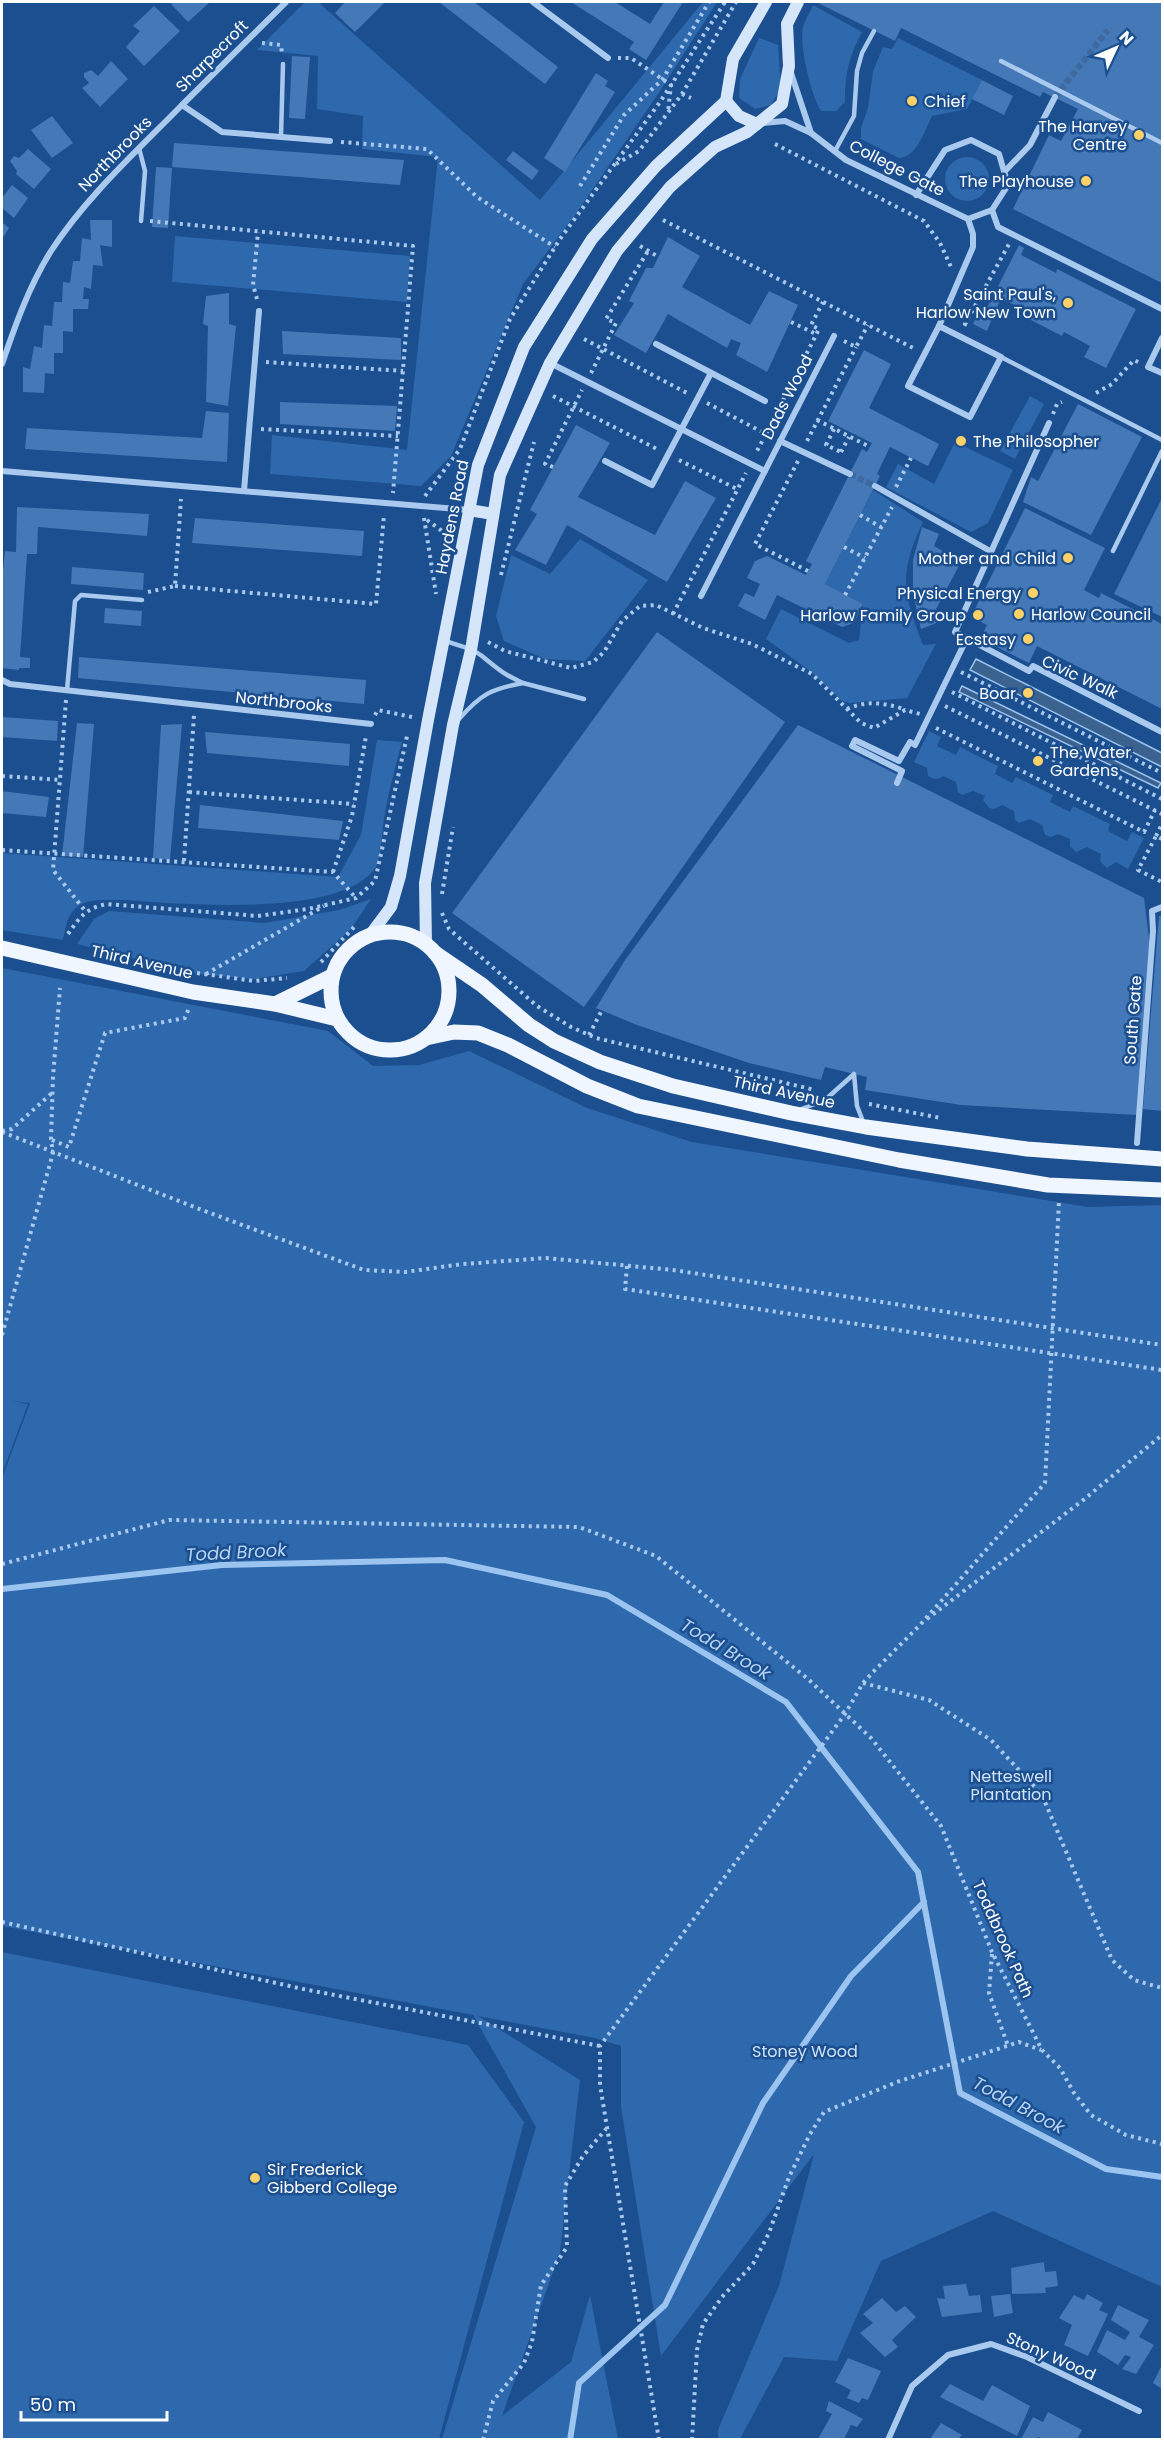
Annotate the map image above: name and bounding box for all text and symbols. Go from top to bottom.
street label: Sharpecroft [171,14,254,97]
north arrow [1086,18,1146,78]
text: N [1114,26,1139,50]
place label: Chief [924,90,966,113]
marker: Chief [905,94,919,108]
street label: Northbrooks [73,111,157,197]
place label: The Harvey Centre [1038,115,1127,156]
marker: The Harvey Centre [1132,128,1146,142]
street label: College Gate [845,134,949,202]
place label: The Playhouse [959,170,1074,193]
marker: The Playhouse [1079,174,1093,188]
place label: Saint Paul's, Harlow New Town [916,283,1056,324]
marker: Saint Paul's, Harlow New Town [1061,296,1075,310]
street label: Dads Wood [756,351,818,443]
place label: The Philosopher [973,430,1099,453]
marker: The Philosopher [954,434,968,448]
street label: Haydens Road [430,458,474,576]
place label: Mother and Child [918,547,1056,570]
marker: Mother and Child [1061,551,1075,565]
place label: Physical Energy [897,582,1021,605]
marker: Physical Energy [1026,586,1040,600]
place label: Harlow Council [1031,603,1151,626]
place label: Harlow Family Group [800,604,966,627]
marker: Harlow Council [1012,607,1026,621]
marker: Harlow Family Group [971,608,985,622]
place label: Ecstasy [956,628,1016,651]
marker: Ecstasy [1021,632,1035,646]
street label: Civic Walk [1038,649,1123,705]
place label: Boar [979,682,1016,705]
street label: Northbrooks [234,685,334,719]
marker: Boar [1021,686,1035,700]
place label: The Water Gardens [1050,741,1131,782]
marker: The Water Gardens [1031,754,1045,768]
street label: Third Avenue [89,939,195,985]
street label: South Gate [1118,975,1148,1065]
street label: Third Avenue [731,1070,837,1114]
water label: Todd Brook [185,1537,288,1567]
water label: Todd Brook [676,1612,776,1686]
park label: Netteswell Plantation [970,1765,1052,1806]
street label: Toddbrook Path [967,1877,1039,2001]
park label: Stoney Wood [752,2040,858,2063]
water label: Todd Brook [969,2070,1070,2140]
place label: Sir Frederick Gibberd College [267,2158,397,2199]
marker: Sir Frederick Gibberd College [248,2171,262,2185]
street label: Stony Wood [1003,2326,1099,2386]
scale bar [21,2384,166,2422]
text: 50 m [30,2392,76,2417]

